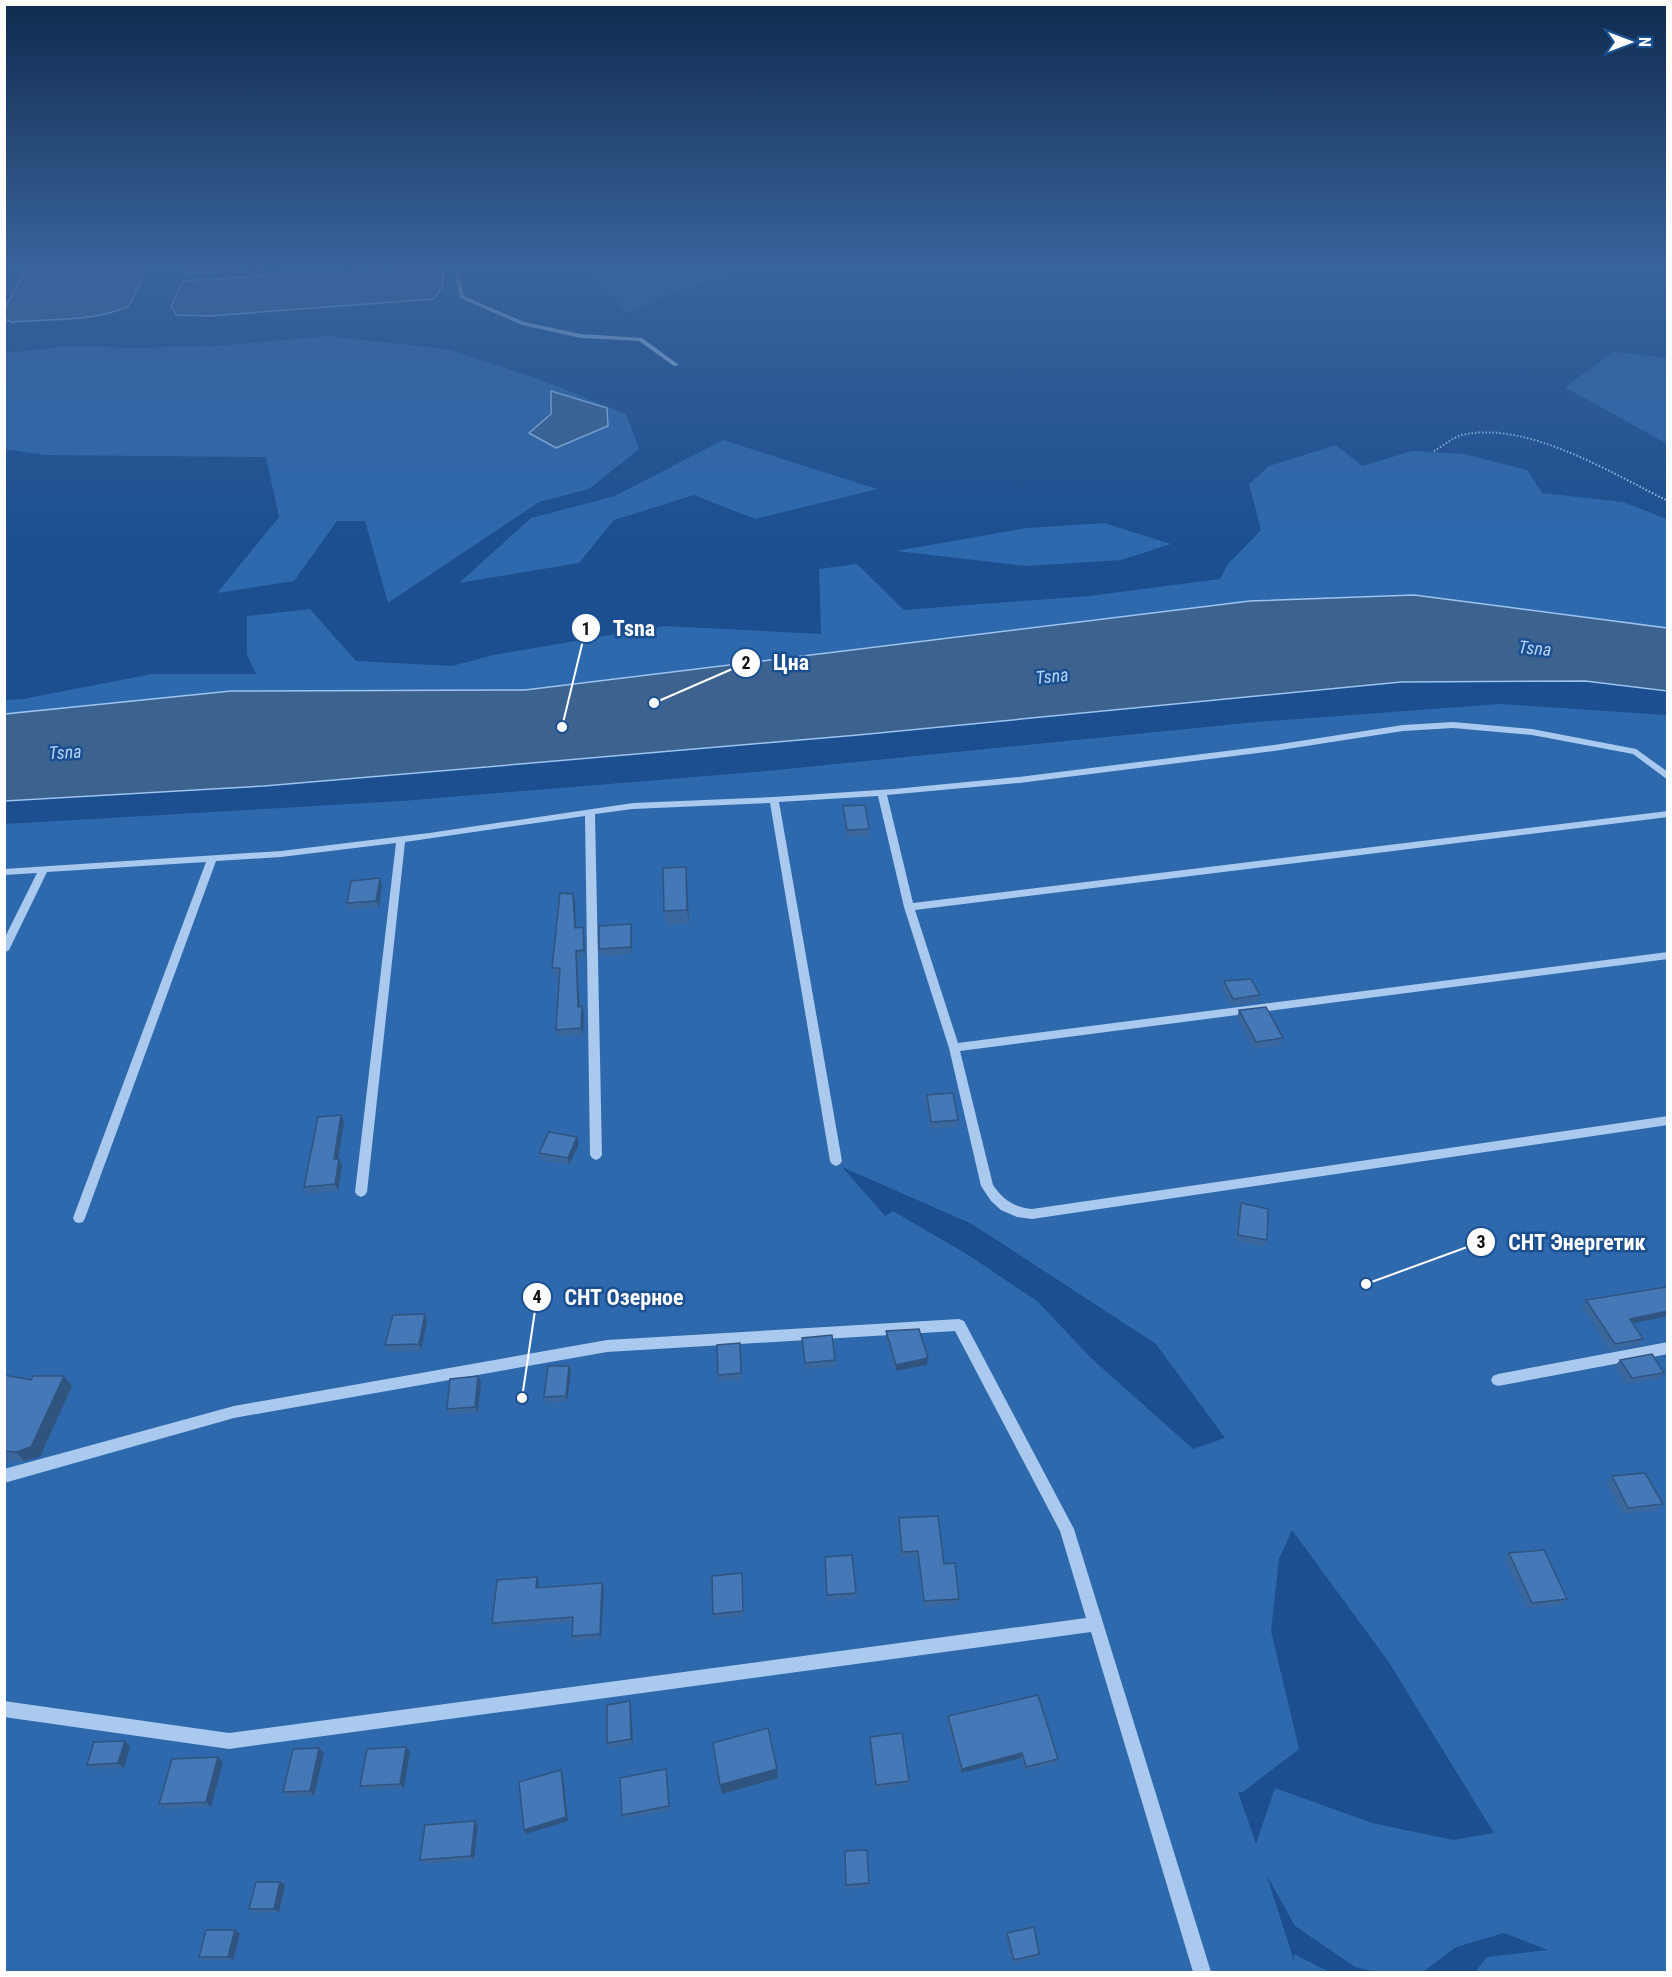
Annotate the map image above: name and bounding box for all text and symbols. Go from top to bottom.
north arrow [1600,12,1660,72]
text: N [1635,37,1654,47]
callout: Tsna [571,608,667,648]
text: Tsna [613,616,655,641]
text: 1 [581,618,591,639]
water label: Tsna [1518,636,1552,660]
callout: Цна [731,643,821,683]
text: Цна [773,650,809,675]
text: 2 [741,652,751,673]
water label: Tsna [1035,664,1069,688]
water label: Tsna [48,741,82,763]
callout: СНТ Энергетик [1466,1222,1658,1262]
text: СНТ Энергетик [1508,1230,1646,1255]
text: 3 [1476,1231,1486,1252]
callout: СНТ Озерное [522,1277,696,1317]
text: СНТ Озерное [564,1285,684,1310]
text: 4 [532,1286,542,1307]

